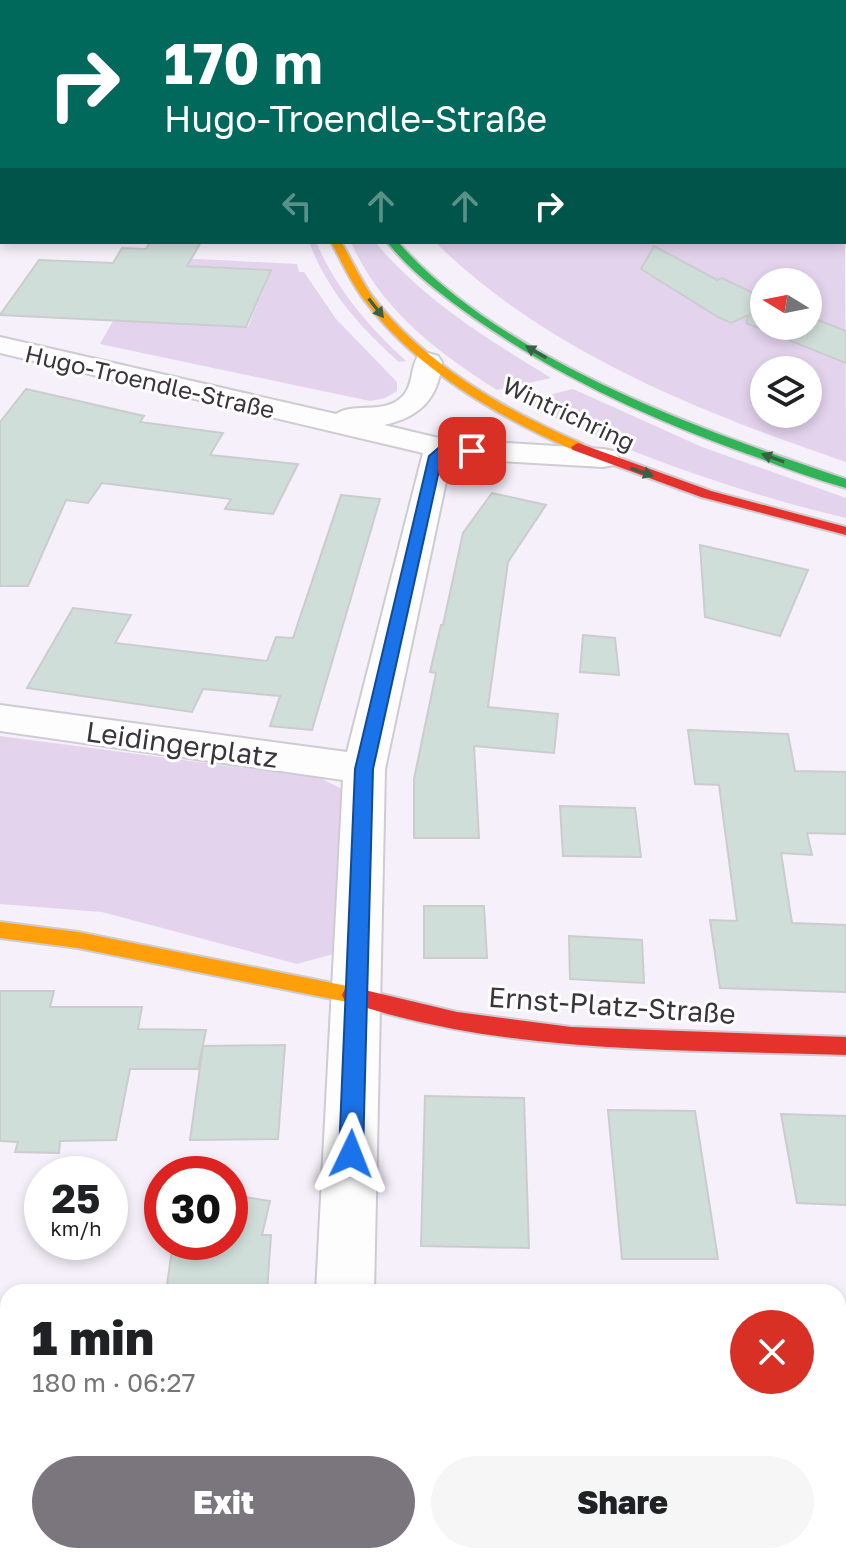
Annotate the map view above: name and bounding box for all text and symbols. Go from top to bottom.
text: 170 m [164,29,323,96]
icon: right [32,32,136,136]
text: Hugo-Troendle-Straße [164,97,547,140]
icon: left [275,184,319,228]
icon: ahead [359,184,403,228]
icon: ahead [443,184,487,228]
icon: right [527,184,571,228]
north arrow [750,268,822,340]
map controls [750,268,822,428]
one-way arrow [368,298,384,318]
street label: Hugo-Troendle-Straße [22,338,278,424]
one-way arrow [524,345,547,359]
button: layers [750,356,822,428]
street label: Wintrichring [498,370,640,456]
pin [438,417,506,485]
icon: arrive [450,429,494,473]
one-way arrow [760,451,784,464]
one-way arrow [630,466,654,478]
street label: Leidingerplatz [84,714,280,774]
street label: Ernst-Platz-Straße [487,980,737,1030]
position arrow [309,1112,393,1196]
speed limit sign: 30 [144,1156,248,1260]
text: 25 [52,1174,100,1222]
text: km/h [51,1216,101,1240]
text: 1 min [32,1308,154,1366]
button: close [730,1310,814,1394]
text: 180 m · 06:27 [32,1367,195,1398]
button: Exit [32,1456,415,1548]
button: Share [431,1456,814,1548]

